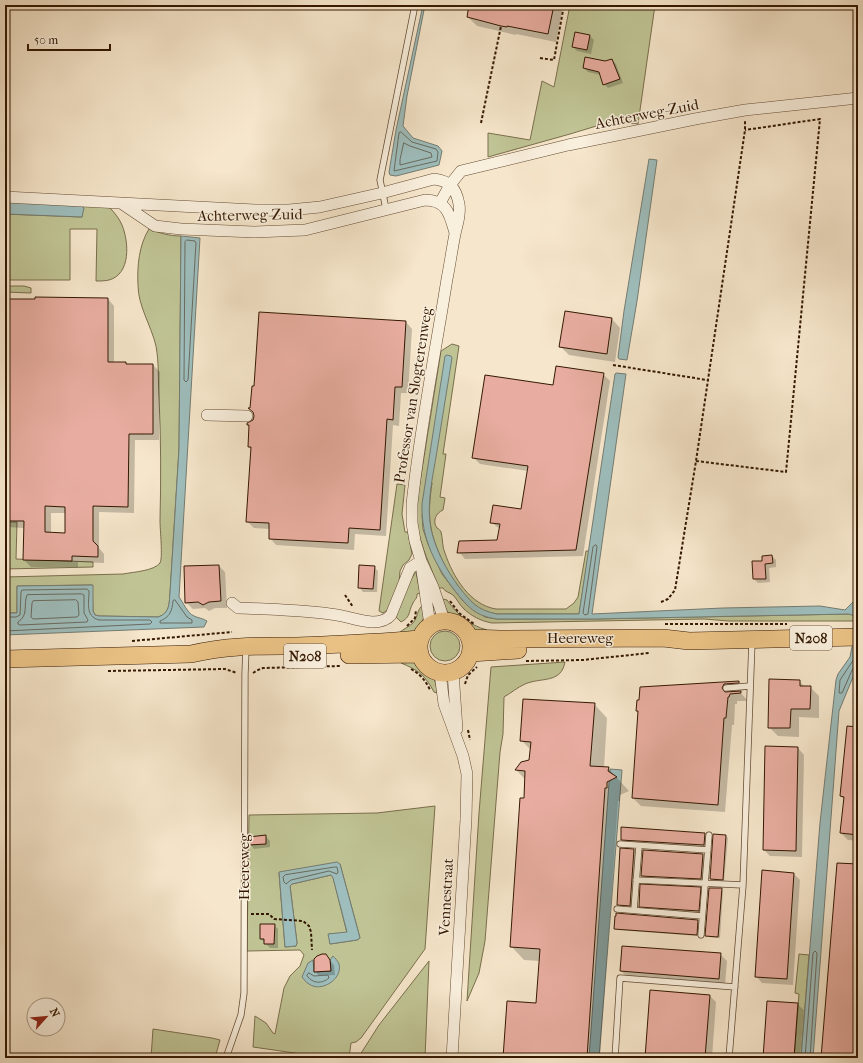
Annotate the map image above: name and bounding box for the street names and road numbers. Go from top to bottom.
street label: Achterweg-Zuid [593,95,701,133]
street label: Achterweg-Zuid [196,205,304,225]
street label: Professor van Slogterenweg [390,305,436,484]
road number: N208 [790,626,832,650]
street label: Heereweg [547,629,614,647]
road number: N208 [284,644,326,668]
street label: Heereweg [235,833,253,900]
street label: Vennestraat [435,857,457,937]

